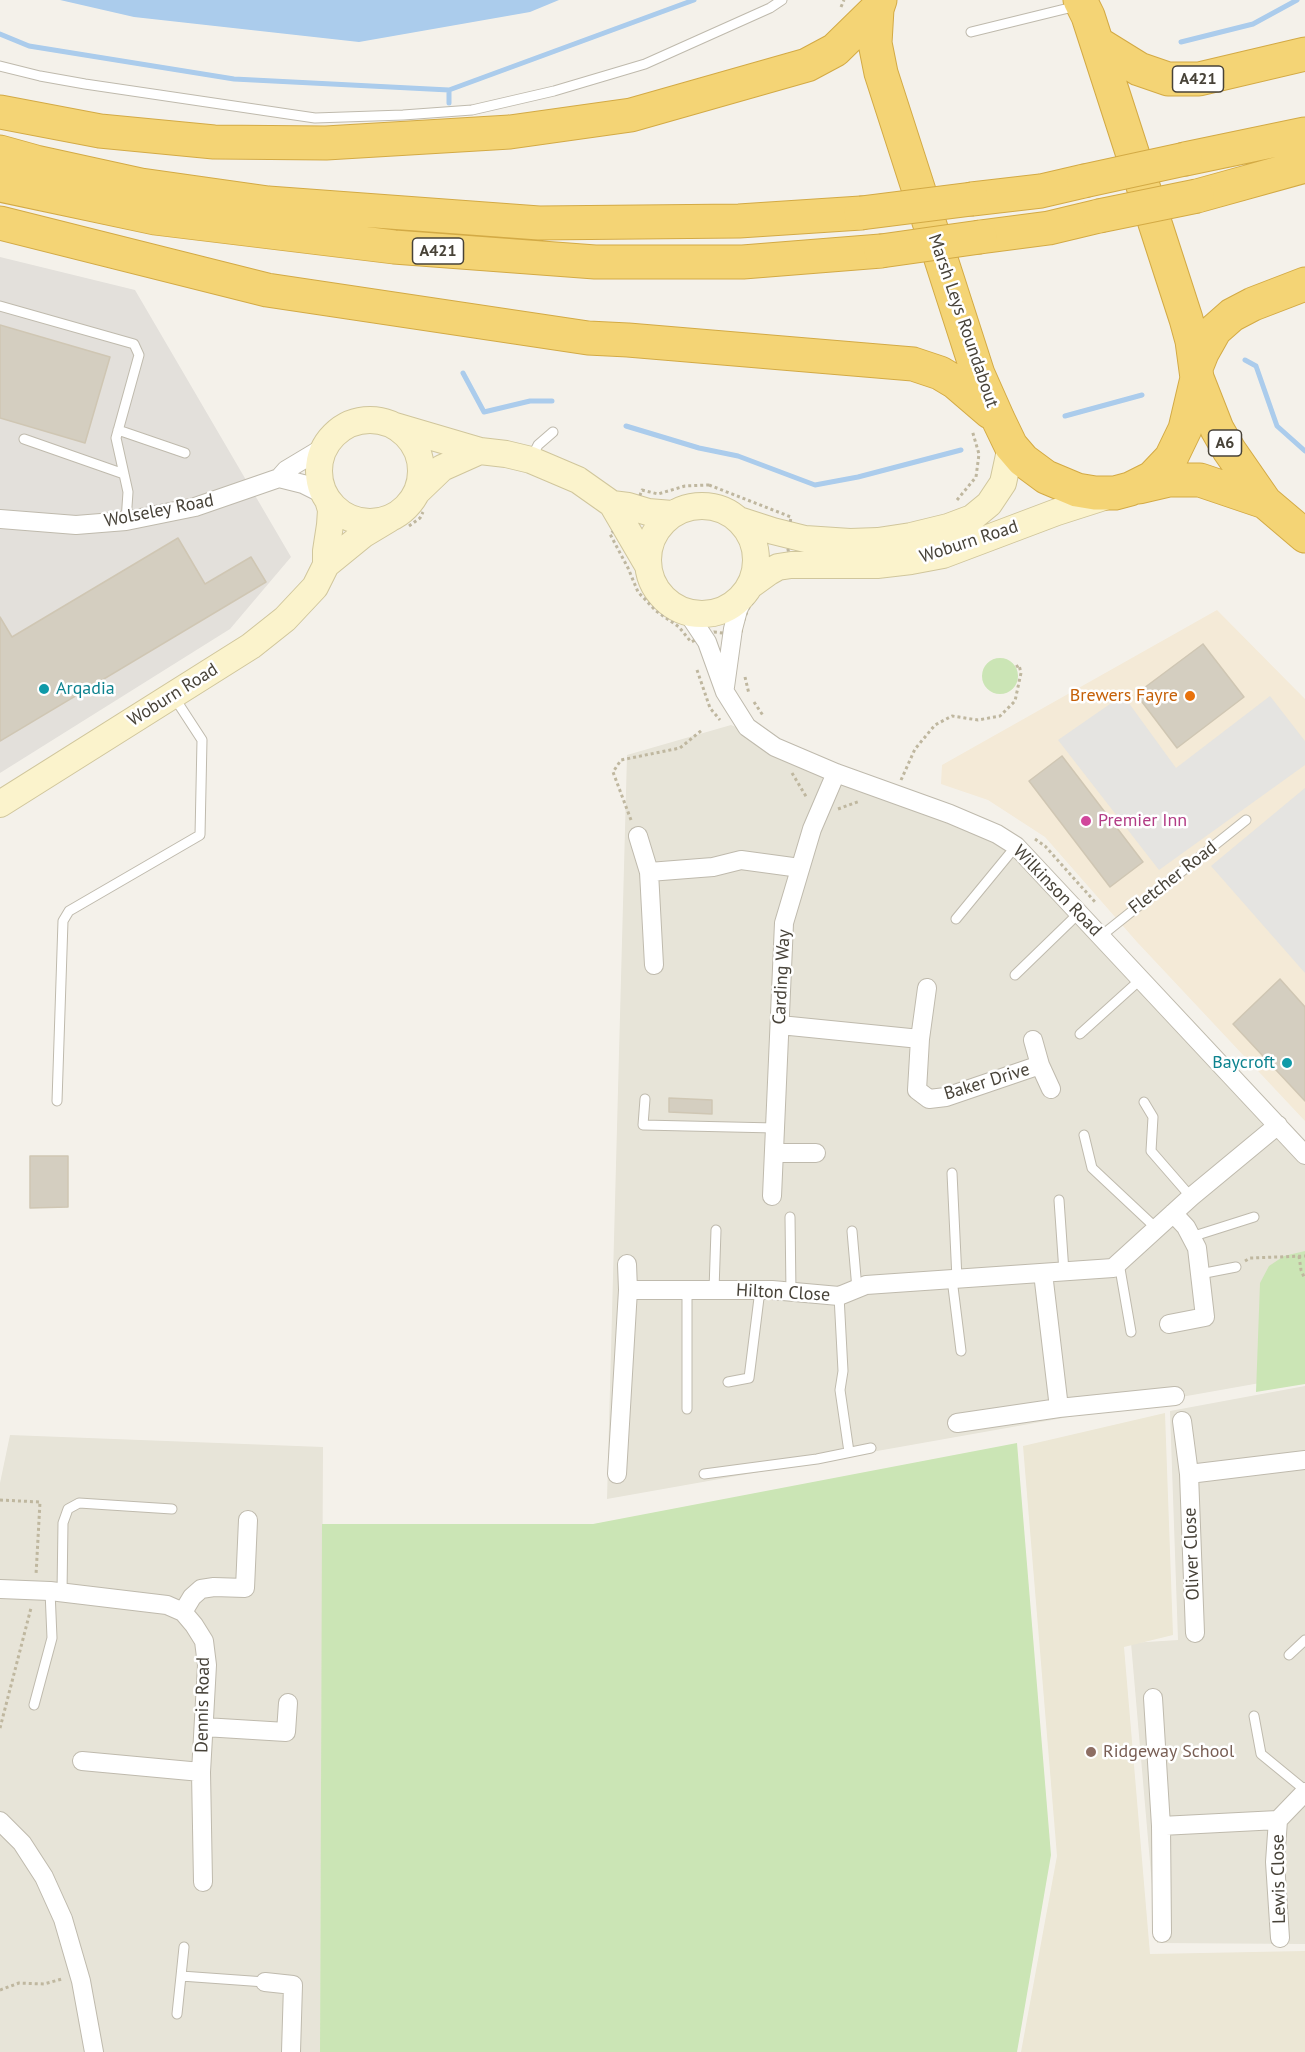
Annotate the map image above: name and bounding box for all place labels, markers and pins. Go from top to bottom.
place label: Arqadia [56,678,115,700]
marker: Arqadia [37,682,51,696]
place label: Brewers Fayre [1070,685,1178,707]
marker: Brewers Fayre [1183,689,1197,703]
place label: Premier Inn [1098,810,1187,832]
marker: Premier Inn [1079,814,1093,828]
place label: Baycroft [1212,1052,1275,1074]
marker: Baycroft [1280,1056,1294,1070]
place label: Ridgeway School [1103,1741,1234,1763]
marker: Ridgeway School [1084,1745,1098,1759]

